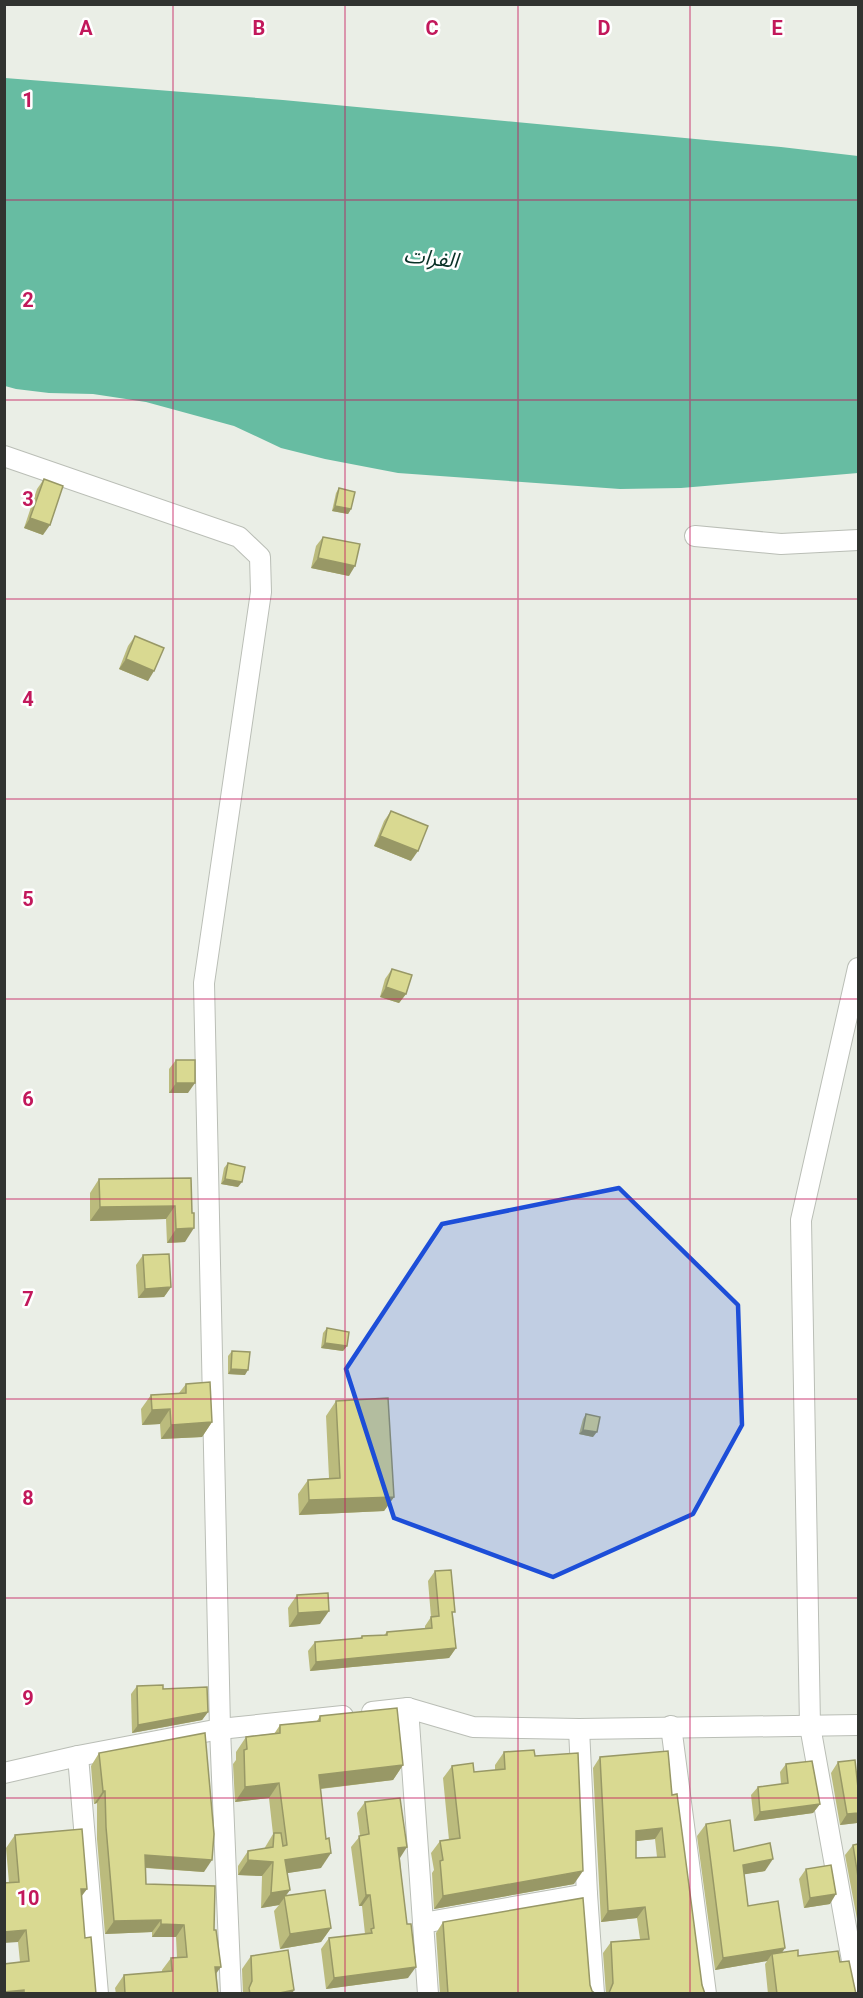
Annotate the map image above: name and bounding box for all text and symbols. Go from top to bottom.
text: A [79,16,93,40]
text: B [253,16,265,40]
text: C [425,16,439,40]
text: D [598,16,611,40]
text: E [771,16,783,40]
text: 1 [22,88,34,112]
water label: الفرات [403,243,461,273]
text: 2 [22,288,34,312]
text: 3 [22,487,34,511]
text: 4 [22,687,34,711]
text: 5 [22,887,34,911]
text: 6 [22,1087,34,1111]
text: 7 [22,1287,34,1311]
text: 8 [22,1486,34,1510]
text: 9 [22,1686,34,1710]
text: 10 [17,1886,39,1910]

